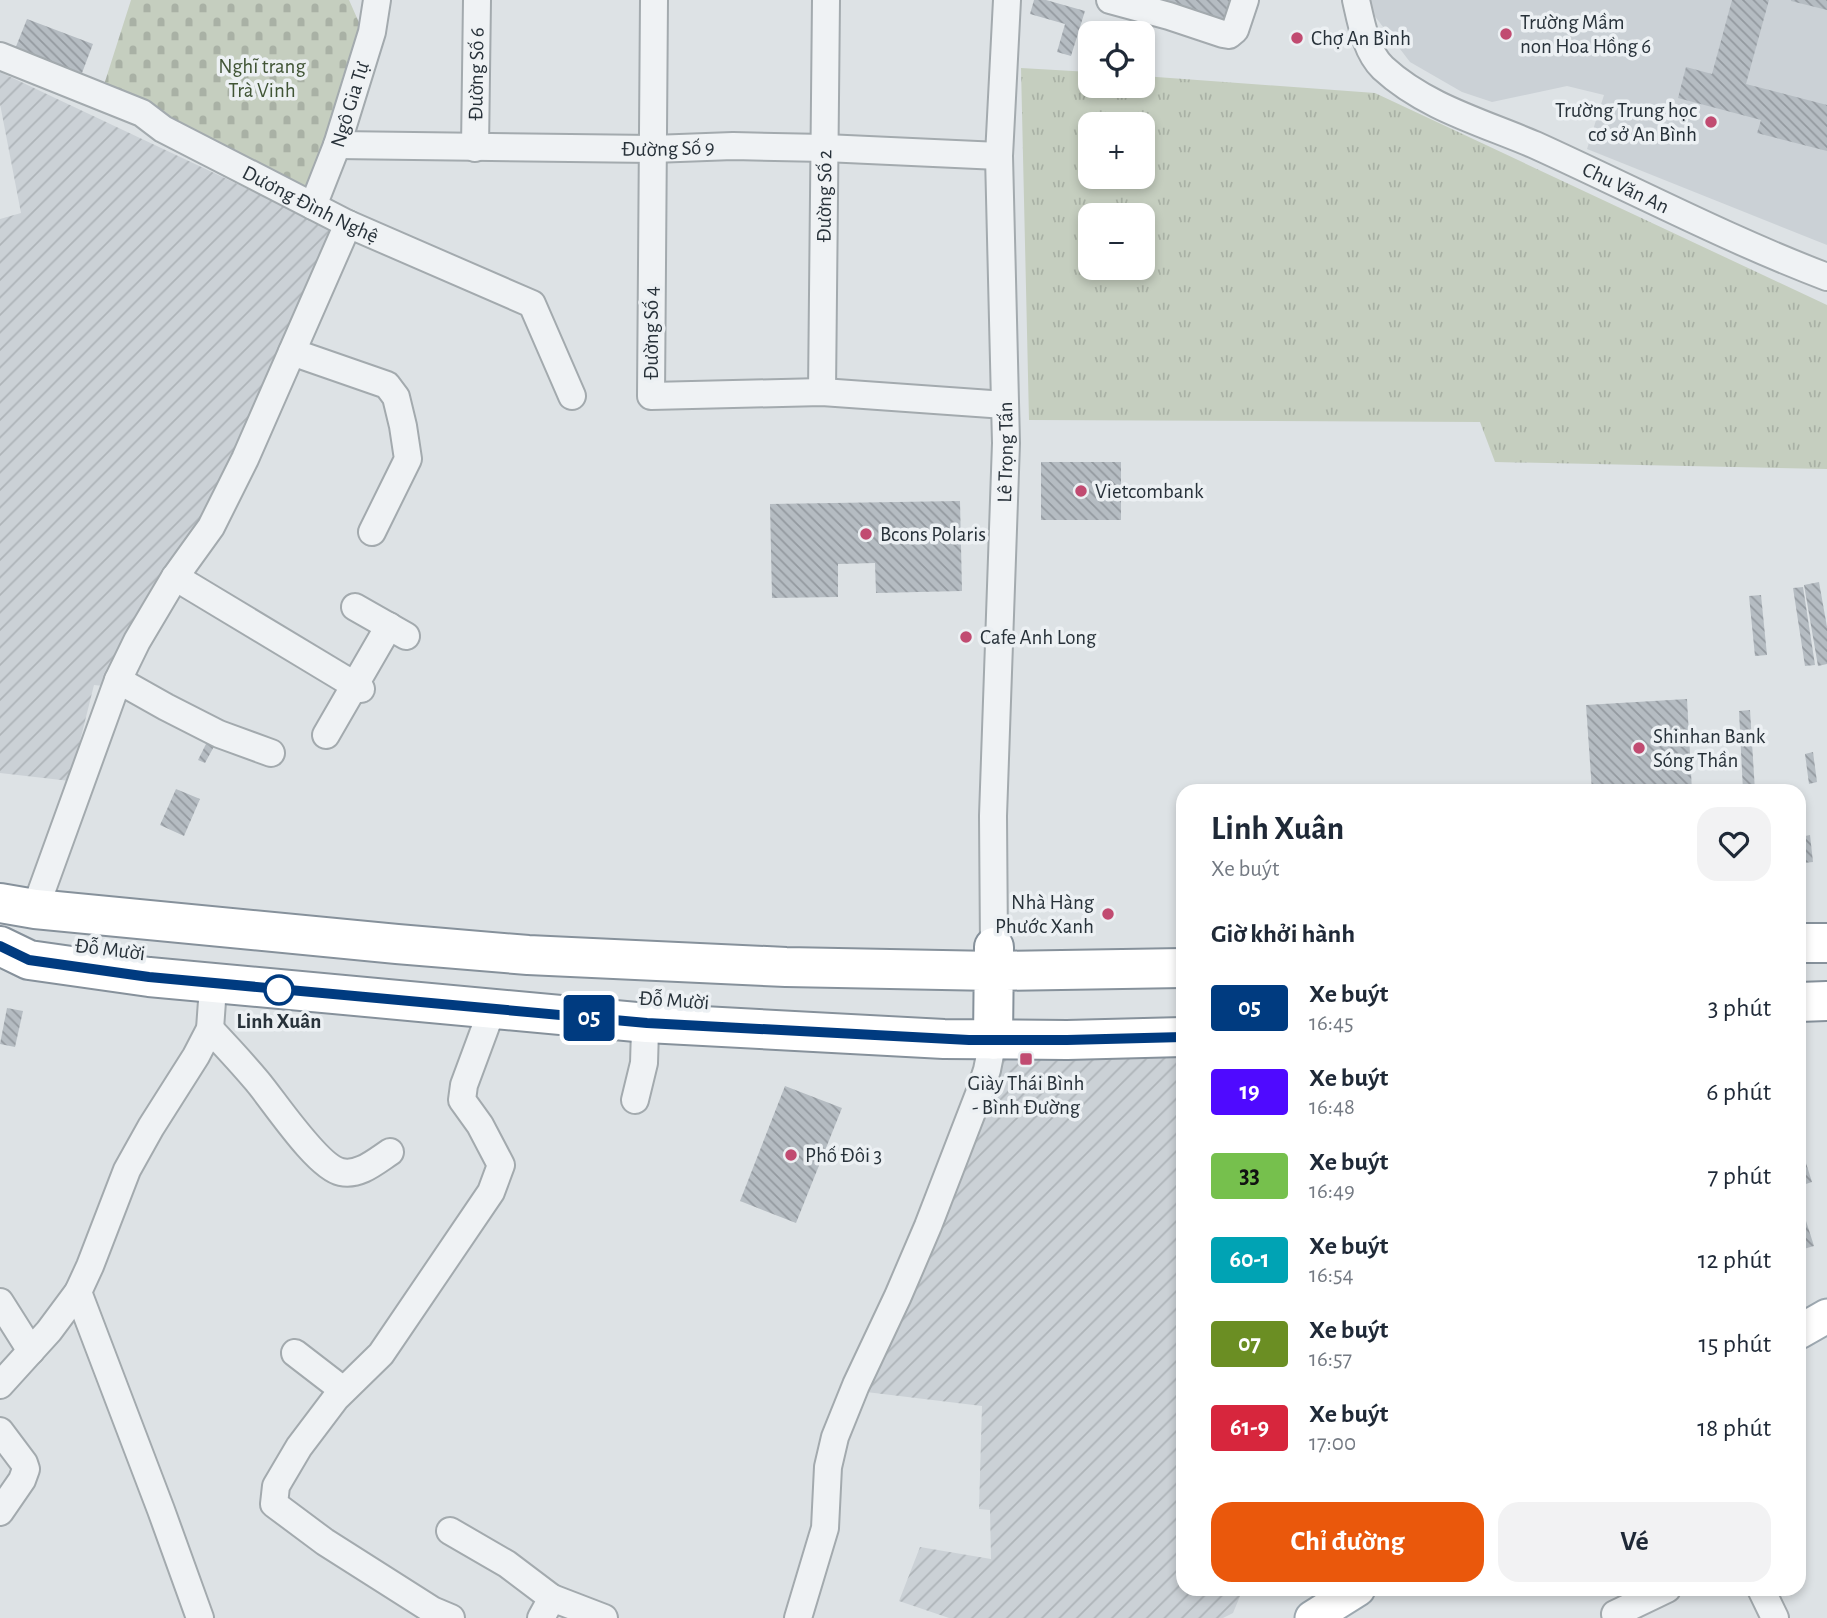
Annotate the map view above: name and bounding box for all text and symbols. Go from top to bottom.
place label: Trường Mầm non Hoa Hồng 6 [1520,12,1651,57]
map controls [1078,21,1155,280]
button: locate [1078,21,1155,98]
marker: Trường Mầm non Hoa Hồng 6 [1498,26,1514,42]
street label: Đường Số 6 [465,27,488,121]
place label: Chợ An Bình [1311,28,1411,49]
marker: Chợ An Bình [1289,30,1305,46]
park label: Nghĩ trang Trà Vinh [218,56,306,101]
street label: Ngô Gia Tự [327,59,373,150]
place label: Trường Trung học cơ sở An Bình [1555,100,1697,145]
button: + [1078,112,1155,189]
marker: Trường Trung học cơ sở An Bình [1703,114,1719,130]
street label: Đường Số 9 [621,137,715,160]
street label: Đường Số 2 [814,149,835,243]
street label: Chu Văn An [1579,159,1672,218]
street label: Dương Đình Nghệ [239,162,382,247]
button: − [1078,203,1155,280]
street label: Đường Số 4 [641,286,662,380]
street label: Lê Trọng Tấn [994,401,1017,503]
place label: Vietcombank [1095,481,1204,502]
marker: Vietcombank [1073,483,1089,499]
place label: Bcons Polaris [880,524,986,545]
marker: Bcons Polaris [858,526,874,542]
place label: Cafe Anh Long [980,627,1097,648]
marker: Cafe Anh Long [958,629,974,645]
place label: Shinhan Bank Sóng Thần [1653,726,1766,771]
marker: Shinhan Bank Sóng Thần [1631,740,1647,756]
button: heart [1697,807,1771,881]
text: Linh Xuân [1211,813,1344,846]
text: Xe buýt [1211,858,1279,881]
place label: Nhà Hàng Phước Xanh [995,892,1095,937]
marker: Nhà Hàng Phước Xanh [1100,906,1116,922]
text: Giờ khởi hành [1211,921,1355,947]
street label: Đỗ Mười [74,934,146,964]
marker: Linh Xuân [264,975,294,1005]
text: Xe buýt [1309,981,1388,1007]
street label: Đỗ Mười [638,987,710,1013]
line badge: 05 [558,995,620,1041]
text: 3 phút [1708,995,1771,1021]
text: 05 [1238,996,1261,1020]
text: 05 [578,1006,600,1030]
place label: Linh Xuân [237,1011,321,1032]
text: 16:45 [1309,1012,1354,1035]
marker: Giày Thái Bình - Bình Đường [1018,1051,1034,1067]
text: Xe buýt [1309,1065,1388,1091]
place label: Giày Thái Bình - Bình Đường [968,1073,1084,1118]
text: 6 phút [1706,1079,1771,1105]
text: 19 [1239,1080,1260,1104]
text: 16:48 [1309,1096,1355,1119]
place label: Phố Đôi 3 [805,1145,882,1166]
marker: Phố Đôi 3 [783,1147,799,1163]
text: Xe buýt [1309,1149,1388,1175]
text: 7 phút [1708,1163,1771,1189]
text: 33 [1239,1164,1260,1188]
text: 16:49 [1309,1180,1355,1203]
text: Xe buýt [1309,1233,1388,1259]
text: 12 phút [1698,1247,1771,1273]
text: 60-1 [1229,1248,1270,1272]
text: 16:54 [1309,1264,1354,1287]
text: Xe buýt [1309,1317,1388,1343]
text: 15 phút [1699,1331,1771,1357]
text: 07 [1238,1332,1261,1356]
text: 16:57 [1309,1348,1352,1371]
text: Xe buýt [1309,1401,1388,1427]
text: 18 phút [1697,1415,1771,1441]
text: 61-9 [1230,1416,1269,1440]
text: 17:00 [1309,1432,1356,1455]
button: Chỉ đường [1211,1502,1484,1582]
button: Vé [1498,1502,1771,1582]

